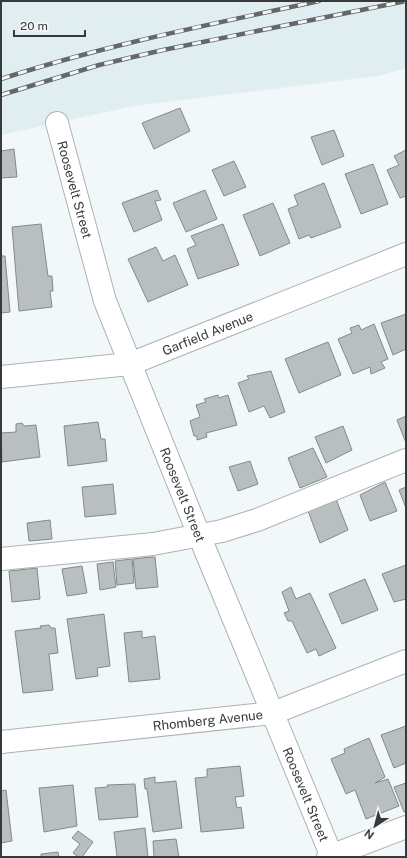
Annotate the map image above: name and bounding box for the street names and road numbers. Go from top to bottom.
street label: Roosevelt Street [54,139,95,240]
street label: Garfield Avenue [160,309,255,358]
street label: Roosevelt Street [157,445,208,544]
street label: Rhomberg Avenue [152,707,264,734]
street label: Roosevelt Street [279,745,332,844]

